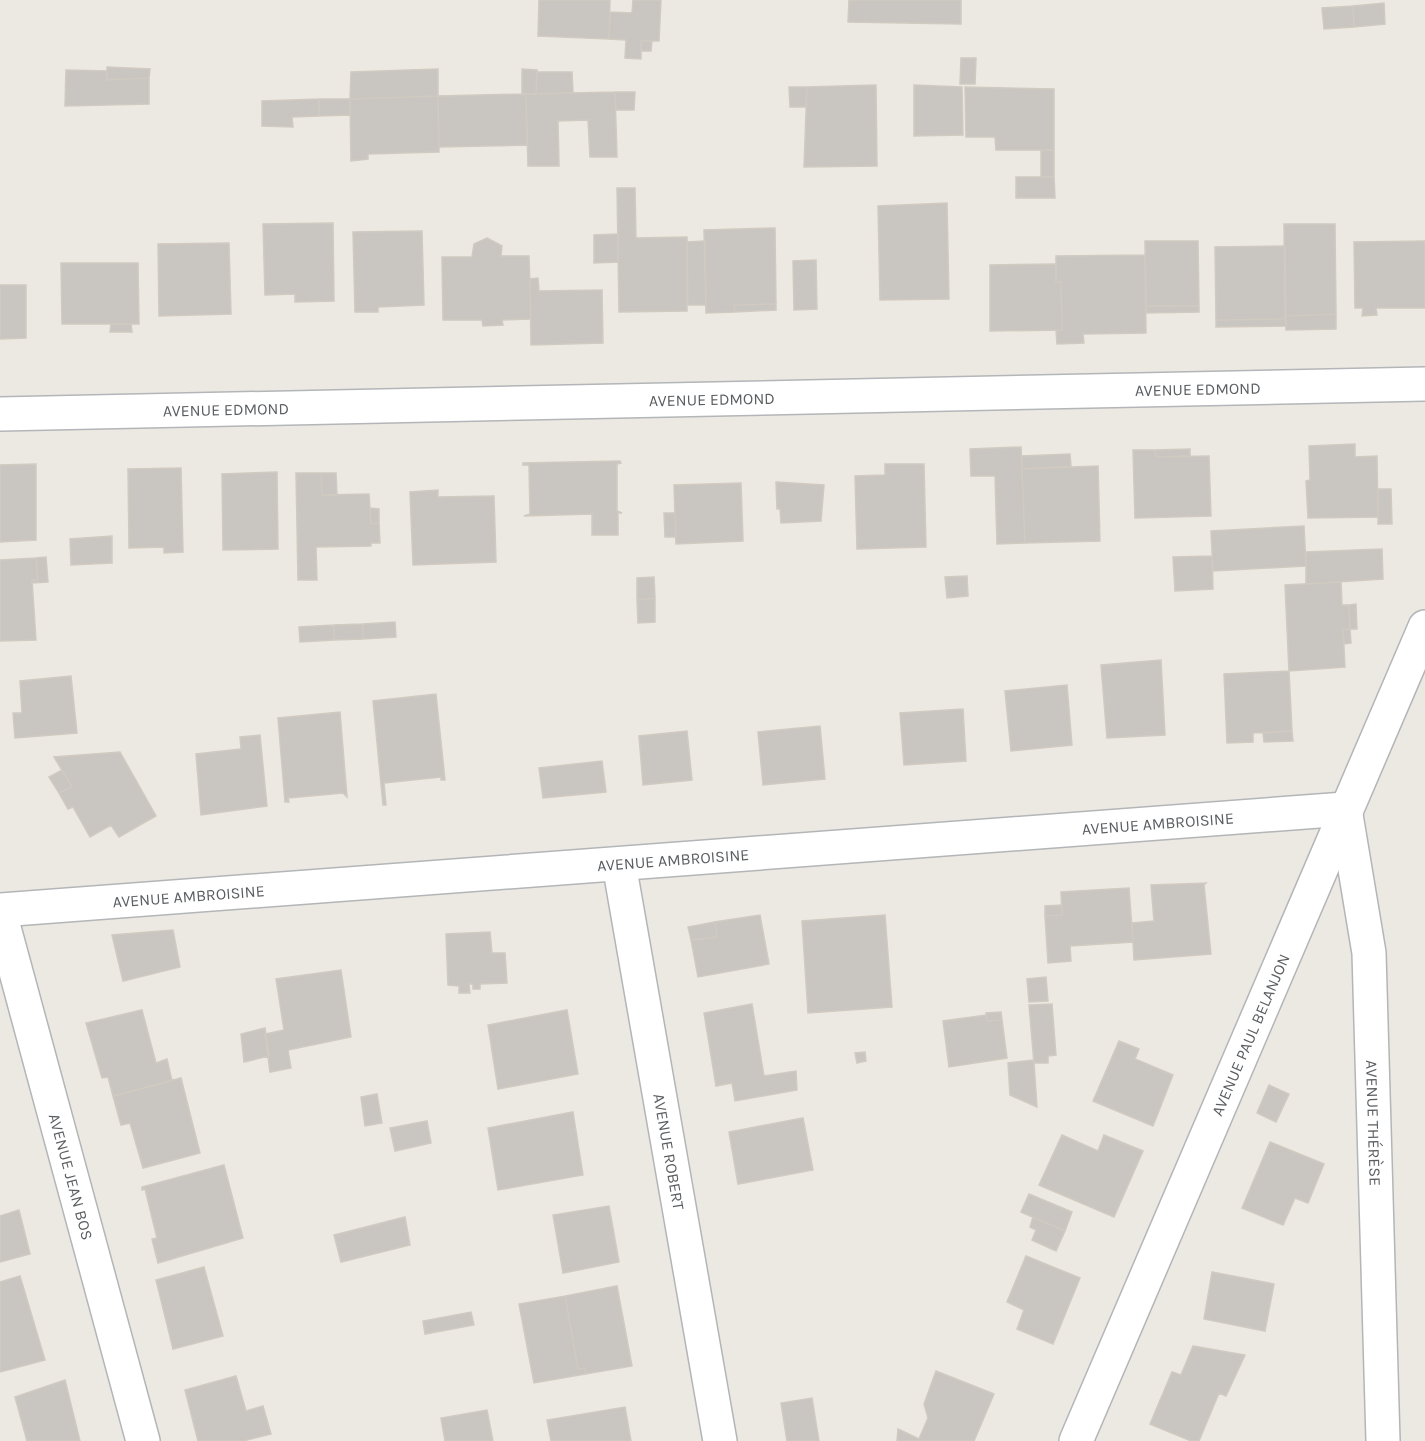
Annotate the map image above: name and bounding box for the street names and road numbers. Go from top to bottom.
street label: AVENUE EDMOND [1135,378,1261,400]
street label: AVENUE EDMOND [649,388,775,410]
street label: AVENUE EDMOND [163,398,289,420]
street label: AVENUE AMBROISINE [1081,808,1234,838]
street label: AVENUE AMBROISINE [596,844,750,875]
street label: AVENUE AMBROISINE [112,881,265,911]
street label: AVENUE PAUL BELANJON [1207,951,1293,1119]
street label: AVENUE THÉRÈSE [1363,1060,1385,1186]
street label: AVENUE ROBERT [650,1092,689,1211]
street label: AVENUE JEAN BOS [45,1111,98,1242]

